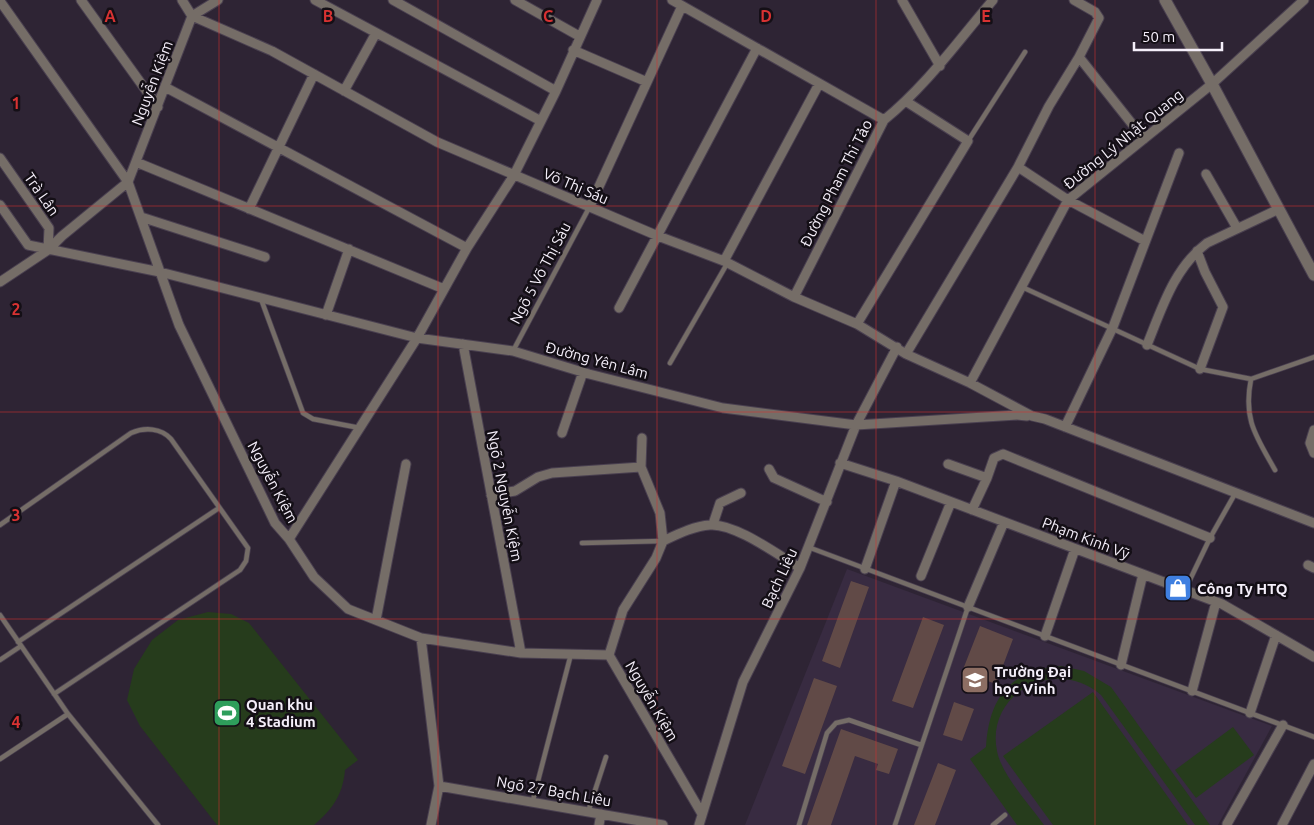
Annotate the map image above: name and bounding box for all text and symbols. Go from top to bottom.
text: A [104,7,116,25]
text: B [323,7,333,25]
text: C [543,7,553,25]
text: D [760,7,772,25]
text: E [981,7,991,25]
scale bar [1134,20,1222,52]
text: 50 m [1142,28,1175,45]
street label: Nguyễn Kiệm [126,37,176,128]
street label: Đường Lý Nhật Quang [1060,86,1186,192]
text: 1 [11,94,21,112]
street label: Đường Pham Thi Tảo [797,117,875,249]
street label: Võ Thị Sáu [541,165,611,207]
street label: Trà Lân [21,169,63,219]
street label: Ngõ 5 Võ Thị Sáu [506,219,574,327]
text: 2 [11,300,21,318]
street label: Đường Yên Lâm [544,338,650,382]
street label: Ngõ 2 Nguyễn Kiệm [484,429,528,563]
street label: Nguyễn Kiệm [244,438,303,526]
text: 3 [11,506,21,524]
street label: Phạm Kinh Vỹ [1040,514,1132,562]
street label: Bạch Liêu [758,545,800,611]
shop icon: Công Ty HTQ [1163,573,1193,603]
place label: Công Ty HTQ [1197,580,1288,597]
street label: Nguyễn Kiệm [622,657,683,744]
place label: Trường Đại học Vinh [994,663,1071,697]
school or university icon: Trường Đại học Vinh [960,665,990,695]
place label: Quan khu 4 Stadium [246,696,316,730]
sports icon: Quan khu 4 Stadium [212,698,242,728]
text: 4 [11,713,21,731]
street label: Ngõ 27 Bạch Liêu [495,773,613,809]

